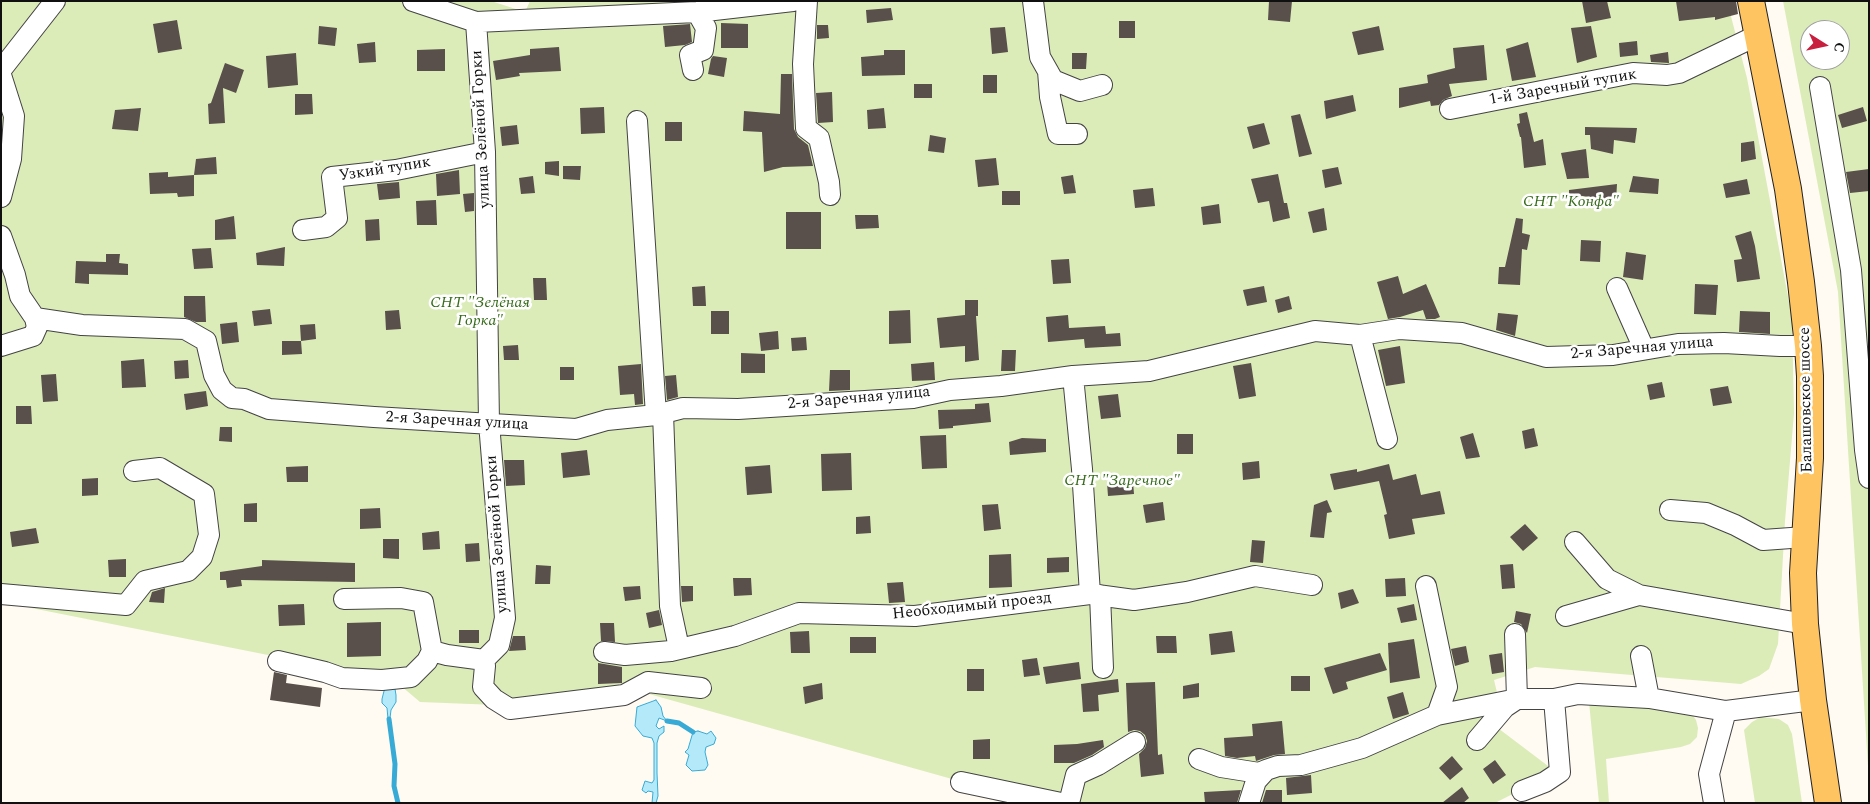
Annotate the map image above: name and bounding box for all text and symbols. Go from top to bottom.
north arrow [1800,20,1850,70]
text: С [1828,41,1850,54]
street label: улица Зелёной Горки [468,49,496,209]
street label: 1-й Заречный тупик [1488,66,1638,110]
street label: Узкий тупик [338,153,432,187]
park label: СНТ "Конфа" [1523,193,1619,213]
park label: СНТ "Зелёная Горка" [430,294,530,332]
street label: Балашовское шоссе [1796,327,1818,473]
street label: 2-я Заречная улица [1570,333,1714,365]
street label: 2-я Заречная улица [787,383,931,415]
street label: 2-я Заречная улица [385,409,529,435]
street label: улица Зелёной Горки [483,454,513,614]
park label: СНТ "Заречное" [1064,472,1180,492]
street label: Необходимый проезд [891,589,1053,625]

